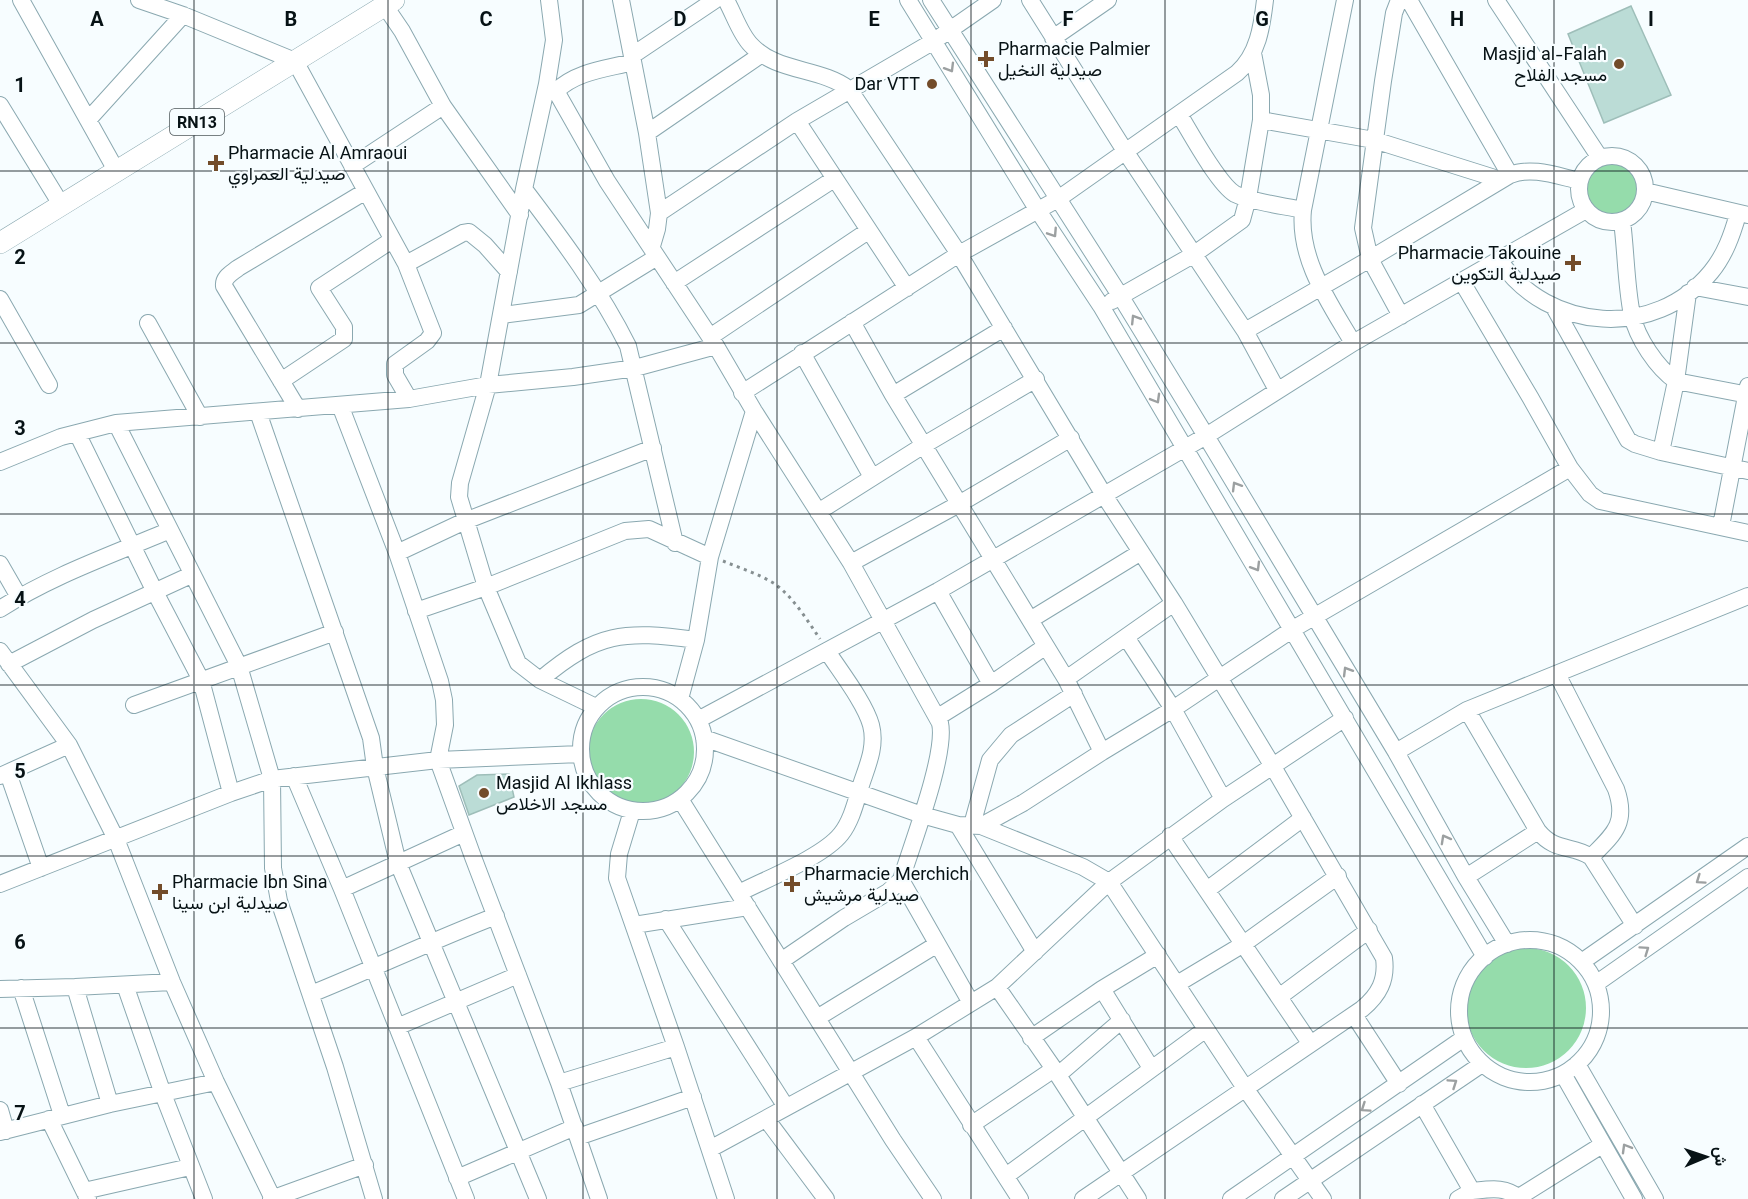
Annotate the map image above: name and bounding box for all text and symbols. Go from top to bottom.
text: A [90,5,104,37]
text: B [285,5,297,37]
text: C [479,5,493,37]
text: D [674,5,687,37]
text: E [868,5,880,37]
text: F [1063,5,1074,37]
text: G [1255,5,1269,37]
text: H [1450,5,1464,37]
text: I [1648,5,1654,37]
place label: Pharmacie Palmier صيدلية النخيل [998,37,1150,86]
place label: Masjid al-Falah مسجد الفلاح [1482,42,1607,91]
marker: Pharmacie Palmier صيدلية النخيل [979,52,993,66]
marker: Masjid al-Falah مسجد الفلاح [1612,57,1626,71]
one-way arrow [943,61,954,72]
text: 1 [14,71,26,103]
place label: Dar VTT [854,72,920,100]
marker: Dar VTT [925,77,939,91]
road number: RN13 [170,109,224,135]
place label: Pharmacie Al Amraoui صيدلية العمراوي [228,141,408,190]
marker: Pharmacie Al Amraoui صيدلية العمراوي [209,156,223,170]
one-way arrow [1046,227,1057,238]
place label: Pharmacie Takouine صيدلية التكوين [1398,241,1561,290]
text: 2 [14,243,26,275]
marker: Pharmacie Takouine صيدلية التكوين [1566,256,1580,270]
one-way arrow [1130,315,1142,325]
one-way arrow [1148,393,1160,403]
text: 3 [14,414,26,446]
one-way arrow [1232,482,1243,492]
one-way arrow [1248,561,1260,571]
text: 4 [14,585,26,617]
one-way arrow [1343,667,1354,677]
text: 5 [14,757,26,789]
place label: Masjid Al Ikhlass مسجد الاخلاص [496,771,632,820]
marker: Masjid Al Ikhlass مسجد الاخلاص [477,786,491,800]
one-way arrow [1441,835,1452,846]
place label: Pharmacie Merchich صيدلية مرشيش [804,862,969,911]
place label: Pharmacie Ibn Sina صيدلية ابن سينا [172,870,328,919]
one-way arrow [1696,873,1707,884]
marker: Pharmacie Merchich صيدلية مرشيش [785,877,799,891]
marker: Pharmacie Ibn Sina صيدلية ابن سينا [153,885,167,899]
text: 6 [14,928,26,960]
one-way arrow [1638,946,1649,957]
one-way arrow [1446,1079,1457,1090]
text: 7 [14,1099,26,1131]
one-way arrow [1361,1101,1372,1112]
north arrow [1676,1127,1736,1187]
one-way arrow [1621,1144,1633,1154]
text: ش [1706,1147,1731,1167]

